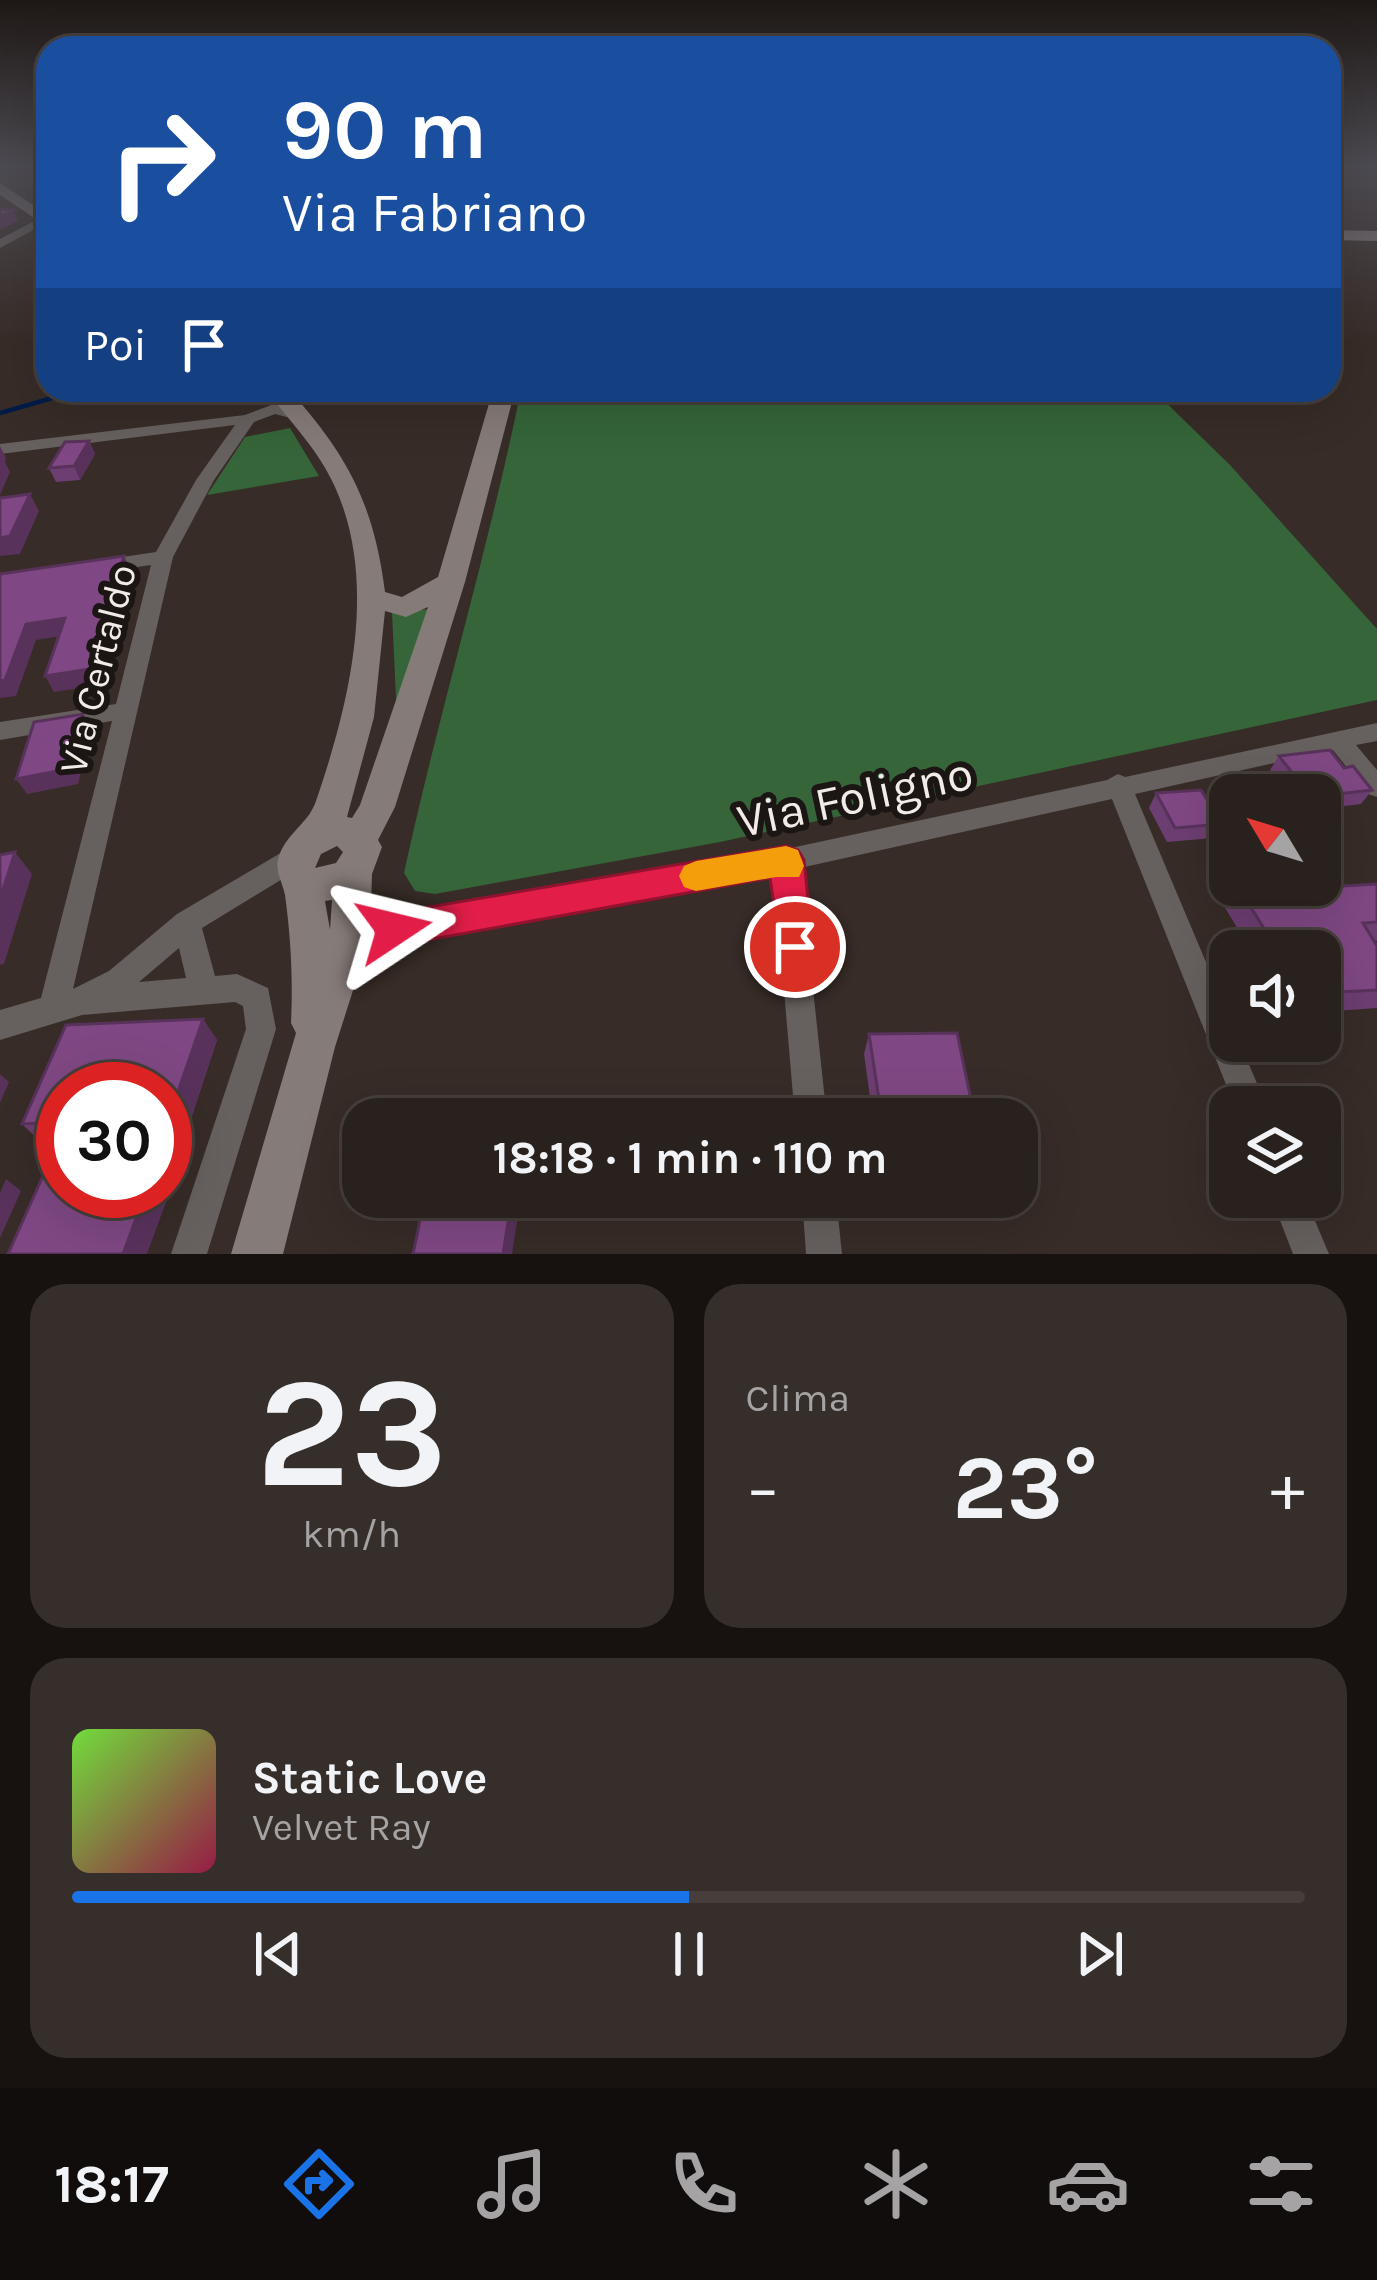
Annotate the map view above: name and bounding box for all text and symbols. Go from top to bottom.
text: 90 m [282,81,487,179]
icon: right [84,84,240,240]
text: Via Fabriano [282,181,587,245]
icon: arrive [171,312,237,378]
text: Poi [84,319,147,371]
street label: Via Certaldo [50,560,146,778]
street label: Via Foligno [732,745,978,850]
north arrow [1209,774,1341,906]
map controls [1209,774,1341,1218]
position arrow [331,866,457,992]
pin [744,896,846,998]
icon: arrive [762,914,828,980]
button: sound [1209,930,1341,1062]
speed limit sign: 30 [36,1062,192,1218]
button: layers [1209,1086,1341,1218]
text: 18:18 · 1 min · 110 m [493,1132,887,1184]
text: 23 [256,1342,447,1524]
text: Clima [746,1375,850,1421]
text: 23° [953,1435,1098,1541]
text: − [746,1449,780,1527]
text: + [1270,1449,1305,1527]
text: km/h [302,1511,401,1557]
text: Static Love [252,1752,487,1804]
text: Velvet Ray [252,1804,431,1850]
icon: previous [245,1921,311,1987]
icon: pause [656,1921,722,1987]
icon: next [1067,1921,1133,1987]
icon: directions [277,2142,361,2226]
icon: music [470,2142,554,2226]
icon: phone [662,2142,746,2226]
icon: climate [854,2142,938,2226]
icon: car [1046,2142,1130,2226]
icon: filters [1239,2142,1323,2226]
text: 18:17 [54,2152,169,2216]

